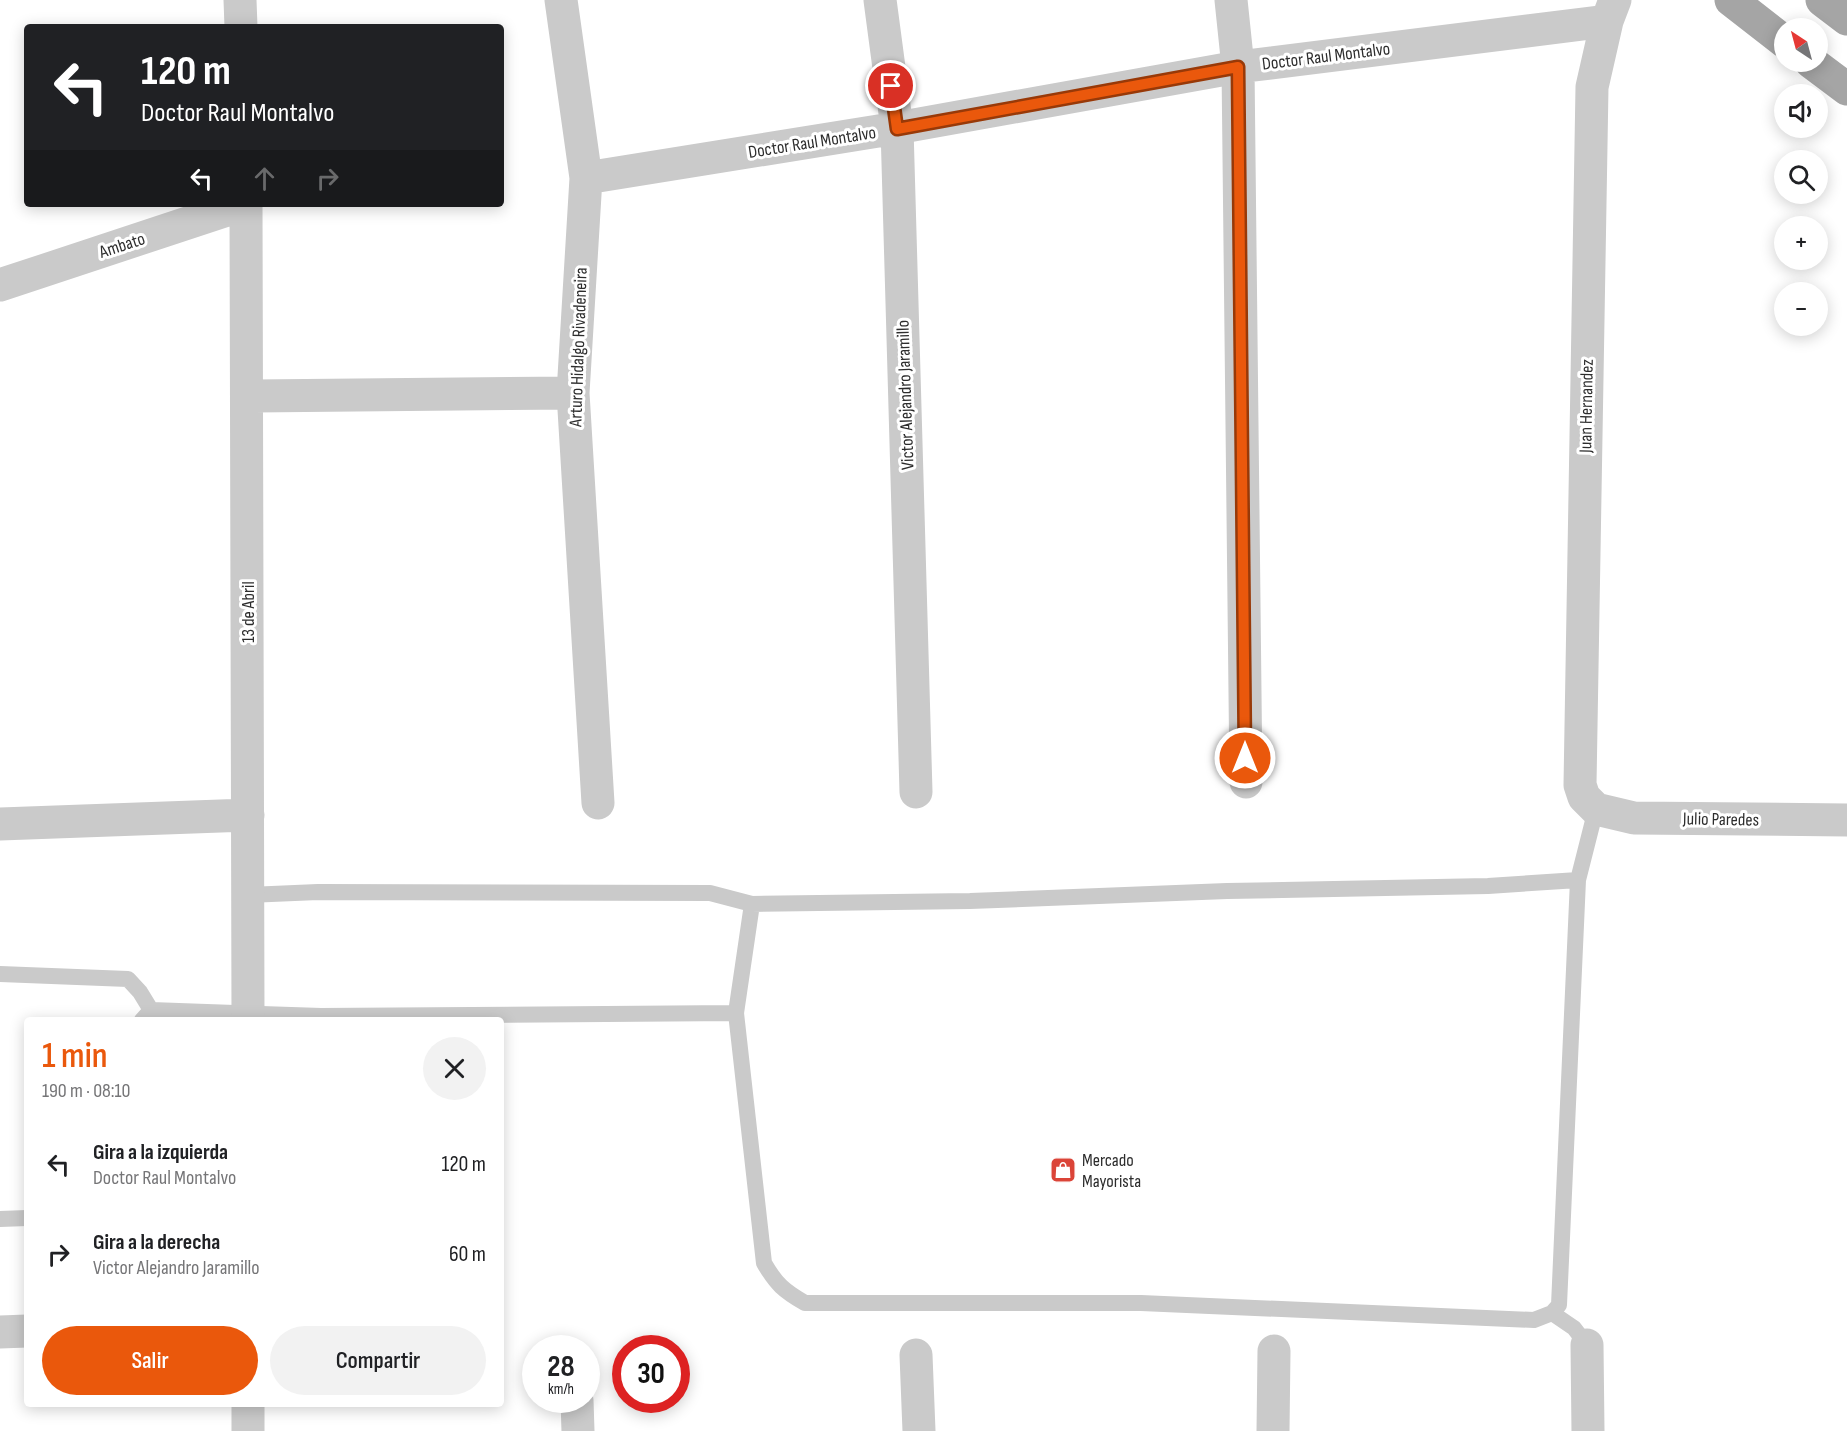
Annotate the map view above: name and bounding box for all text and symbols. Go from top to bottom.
north arrow [1774,18,1828,72]
map controls [1774,18,1828,336]
street label: Doctor Raul Montalvo [1261,38,1391,75]
text: 120 m [141,46,231,97]
icon: left [42,48,120,126]
pin [865,60,916,111]
icon: arrive [874,69,907,102]
button: sound [1774,84,1828,138]
text: Doctor Raul Montalvo [141,97,334,129]
street label: Doctor Raul Montalvo [747,122,877,163]
button: search [1774,150,1828,204]
icon: left [185,162,218,195]
icon: ahead [248,162,281,195]
icon: right [311,162,344,195]
button: + [1774,216,1828,270]
street label: Ambato [96,228,148,263]
street label: Arturo Hidalgo Rivadeneira [565,267,592,428]
button: − [1774,282,1828,336]
street label: Victor Alejandro Jaramillo [892,320,919,470]
street label: Juan Hernandez [1575,358,1598,454]
street label: 13 de Abril [238,581,259,643]
position arrow [1213,726,1277,790]
street label: Julio Paredes [1682,808,1759,831]
text: 1 min [42,1035,107,1078]
button: close [423,1037,486,1100]
text: 190 m · 08:10 [42,1079,131,1103]
text: Gira a la izquierda [93,1139,228,1166]
icon: left [42,1148,75,1181]
place label: Mercado Mayorista [1082,1150,1141,1192]
text: 120 m [442,1151,486,1178]
shop icon: Mercado Mayorista [1048,1155,1078,1185]
text: Doctor Raul Montalvo [93,1166,236,1190]
text: Gira a la derecha [93,1229,220,1256]
icon: right [42,1238,75,1271]
text: 60 m [449,1241,486,1268]
text: Victor Alejandro Jaramillo [93,1256,260,1280]
button: Salir [42,1326,258,1395]
button: Compartir [270,1326,486,1395]
speed limit sign: 30 [612,1335,690,1413]
text: 28 [547,1349,575,1385]
text: km/h [548,1380,574,1399]

